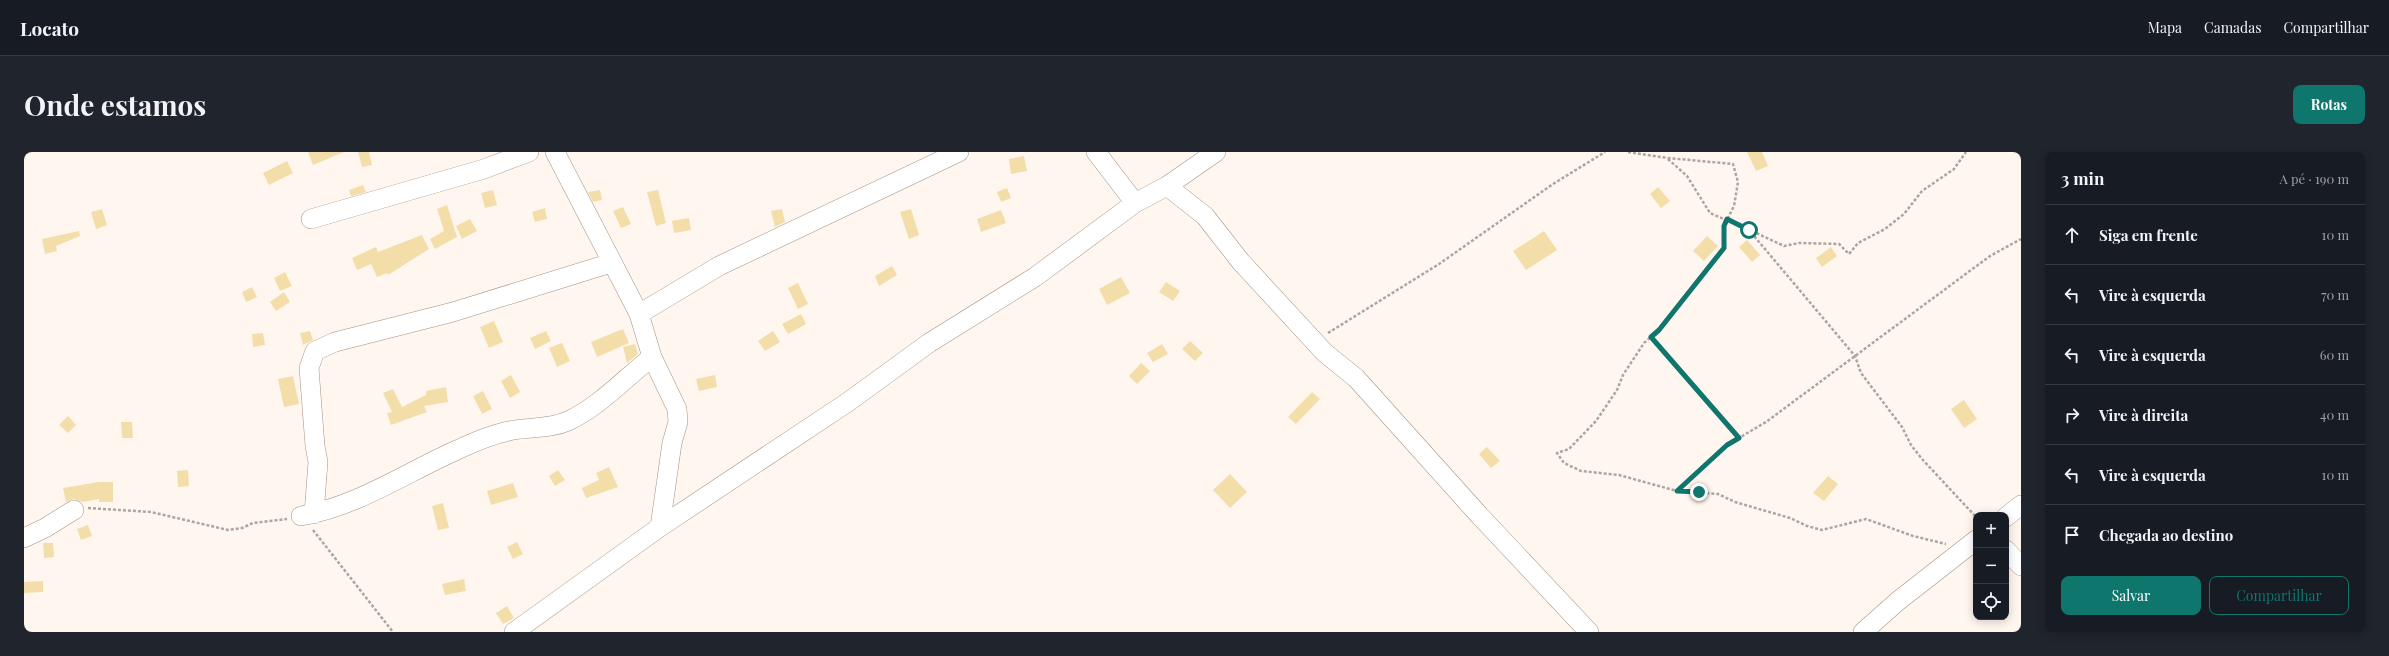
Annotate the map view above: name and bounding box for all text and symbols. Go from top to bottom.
text: Locato [20,15,79,41]
text: Mapa [2148,18,2182,37]
text: Camadas [2204,18,2261,37]
text: Compartilhar [2283,18,2369,37]
button: Rotas [2293,85,2365,124]
text: Onde estamos [24,86,206,123]
text: 3 min [2061,167,2104,189]
text: A pé · 190 m [2280,170,2349,187]
route start [1740,221,1758,239]
icon: ahead [2061,224,2083,246]
text: Siga em frente [2099,225,2198,245]
text: 10 m [2322,226,2349,243]
icon: left [2061,284,2083,306]
text: Vire à esquerda [2099,285,2206,305]
text: 70 m [2321,286,2349,303]
icon: left [2061,344,2083,366]
text: Vire à esquerda [2099,345,2206,365]
text: 60 m [2320,346,2349,363]
icon: right [2061,404,2083,426]
text: Vire à direita [2099,405,2188,425]
text: 40 m [2320,406,2349,423]
icon: left [2061,464,2083,486]
text: Vire à esquerda [2099,465,2206,485]
text: 10 m [2322,466,2349,483]
route end [1690,483,1708,501]
map controls [1973,512,2009,620]
button: + [1973,512,2009,548]
icon: arrive [2061,524,2083,546]
text: Chegada ao destino [2099,525,2233,545]
button: − [1973,548,2009,584]
button: Salvar [2061,576,2201,615]
button: Compartilhar [2209,576,2349,615]
button: locate [1973,584,2009,620]

